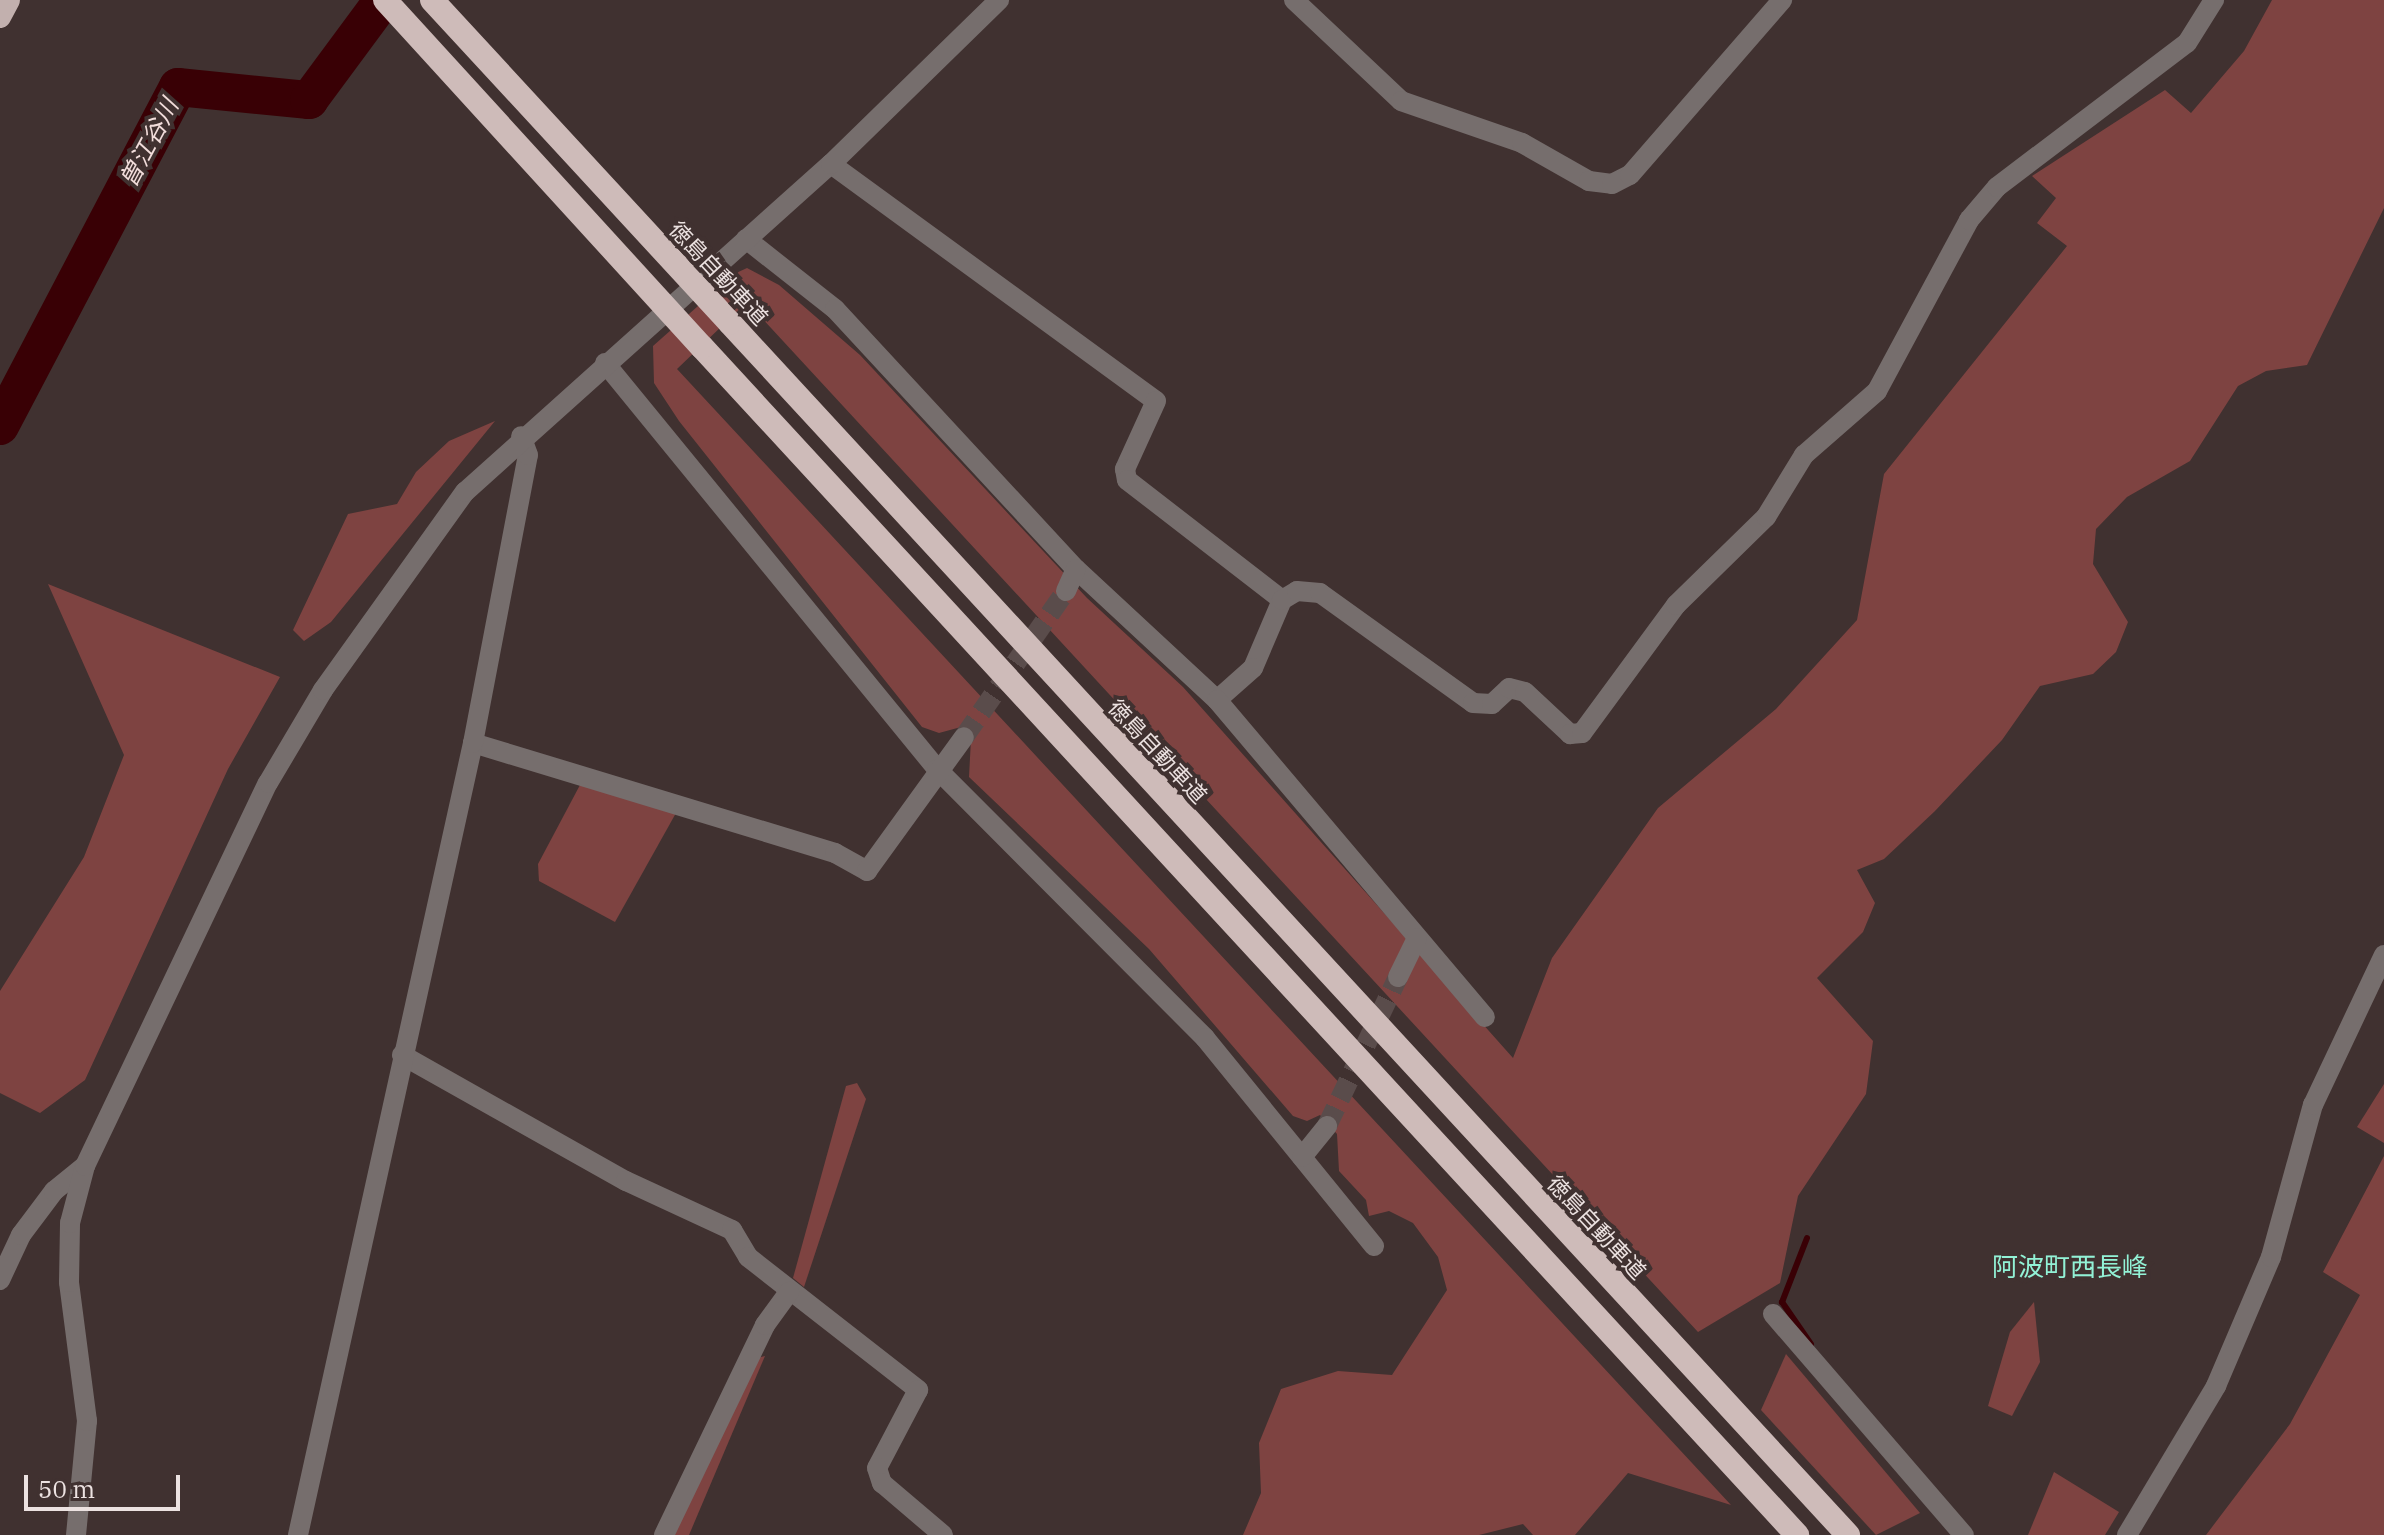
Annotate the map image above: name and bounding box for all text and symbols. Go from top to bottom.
water label: 曽江谷川 [114,94,184,192]
street label: 徳島自動車道 [664,216,774,330]
street label: 徳島自動車道 [1103,694,1213,808]
street label: 徳島自動車道 [1542,1170,1652,1284]
district label: 阿波町西長峰 [1992,1251,2148,1283]
scale bar [28,1459,184,1509]
text: 50 m [38,1473,95,1505]

